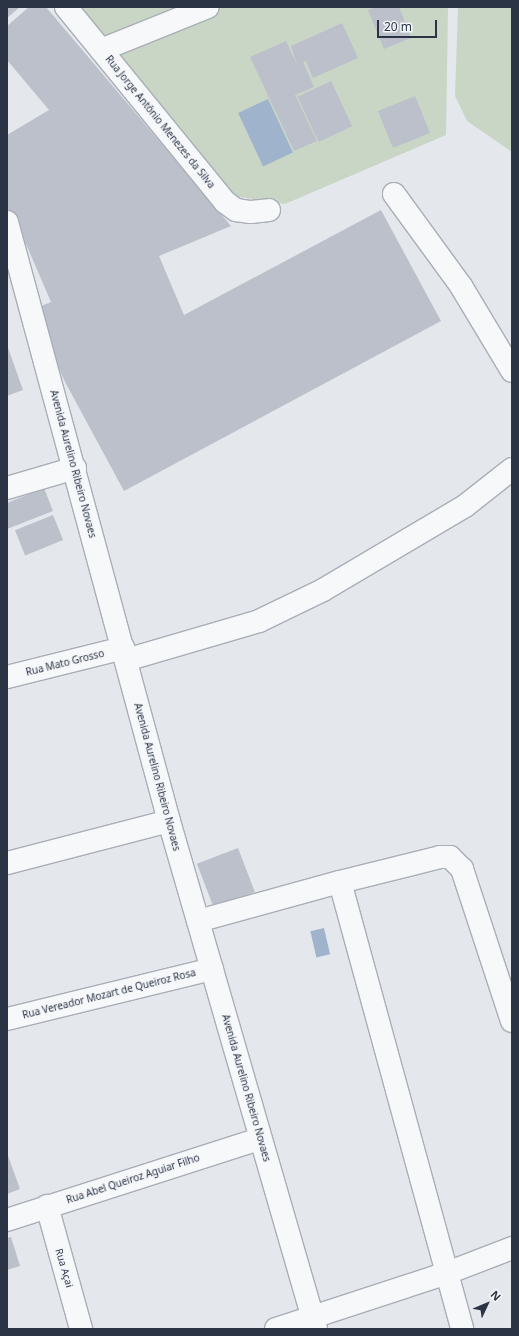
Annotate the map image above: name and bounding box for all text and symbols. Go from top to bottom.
scale bar [379,12,439,38]
text: 20 m [384,18,412,35]
street label: Rua Jorge Antônio Menezes da Silva [103,53,217,191]
street label: Avenida Aurelino Ribeiro Novaes [47,389,99,539]
street label: Rua Mato Grosso [25,647,105,679]
street label: Avenida Aurelino Ribeiro Novaes [131,702,183,852]
street label: Rua Vereador Mozart de Queiroz Rosa [21,967,197,1021]
street label: Avenida Aurelino Ribeiro Novaes [219,1013,273,1163]
street label: Rua Abel Queiroz Aguiar Filho [65,1152,201,1206]
street label: Rua Açai [53,1247,75,1289]
north arrow [467,1284,507,1324]
text: N [487,1287,504,1304]

